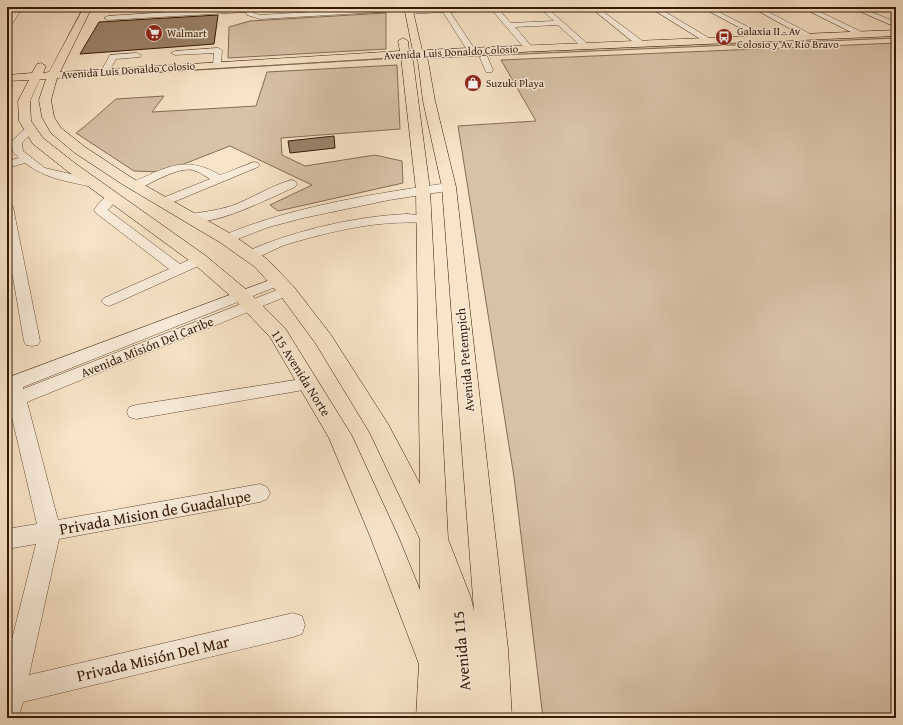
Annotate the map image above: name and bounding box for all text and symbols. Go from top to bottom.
supermarket icon: Walmart [144,23,164,43]
place label: Galaxia II - Av Colosio y Av Río Bravo [737,23,839,52]
place label: Walmart [167,25,207,41]
bus stop icon: Galaxia II - Av Colosio y Av Río Bravo [714,27,734,47]
street label: Avenida Luis Donaldo Colosio [383,40,519,64]
street label: Avenida Luis Donaldo Colosio [60,57,196,83]
shop icon: Suzuki Playa [463,73,483,93]
place label: Suzuki Playa [486,75,545,91]
street label: Avenida Petempich [451,307,479,413]
street label: Avenida Misión Del Caribe [78,312,216,382]
street label: 115 Avenida Norte [267,326,335,420]
street label: Privada Mision de Guadalupe [57,483,253,541]
street label: Avenida 115 [446,610,476,692]
street label: Privada Misión Del Mar [74,629,232,687]

